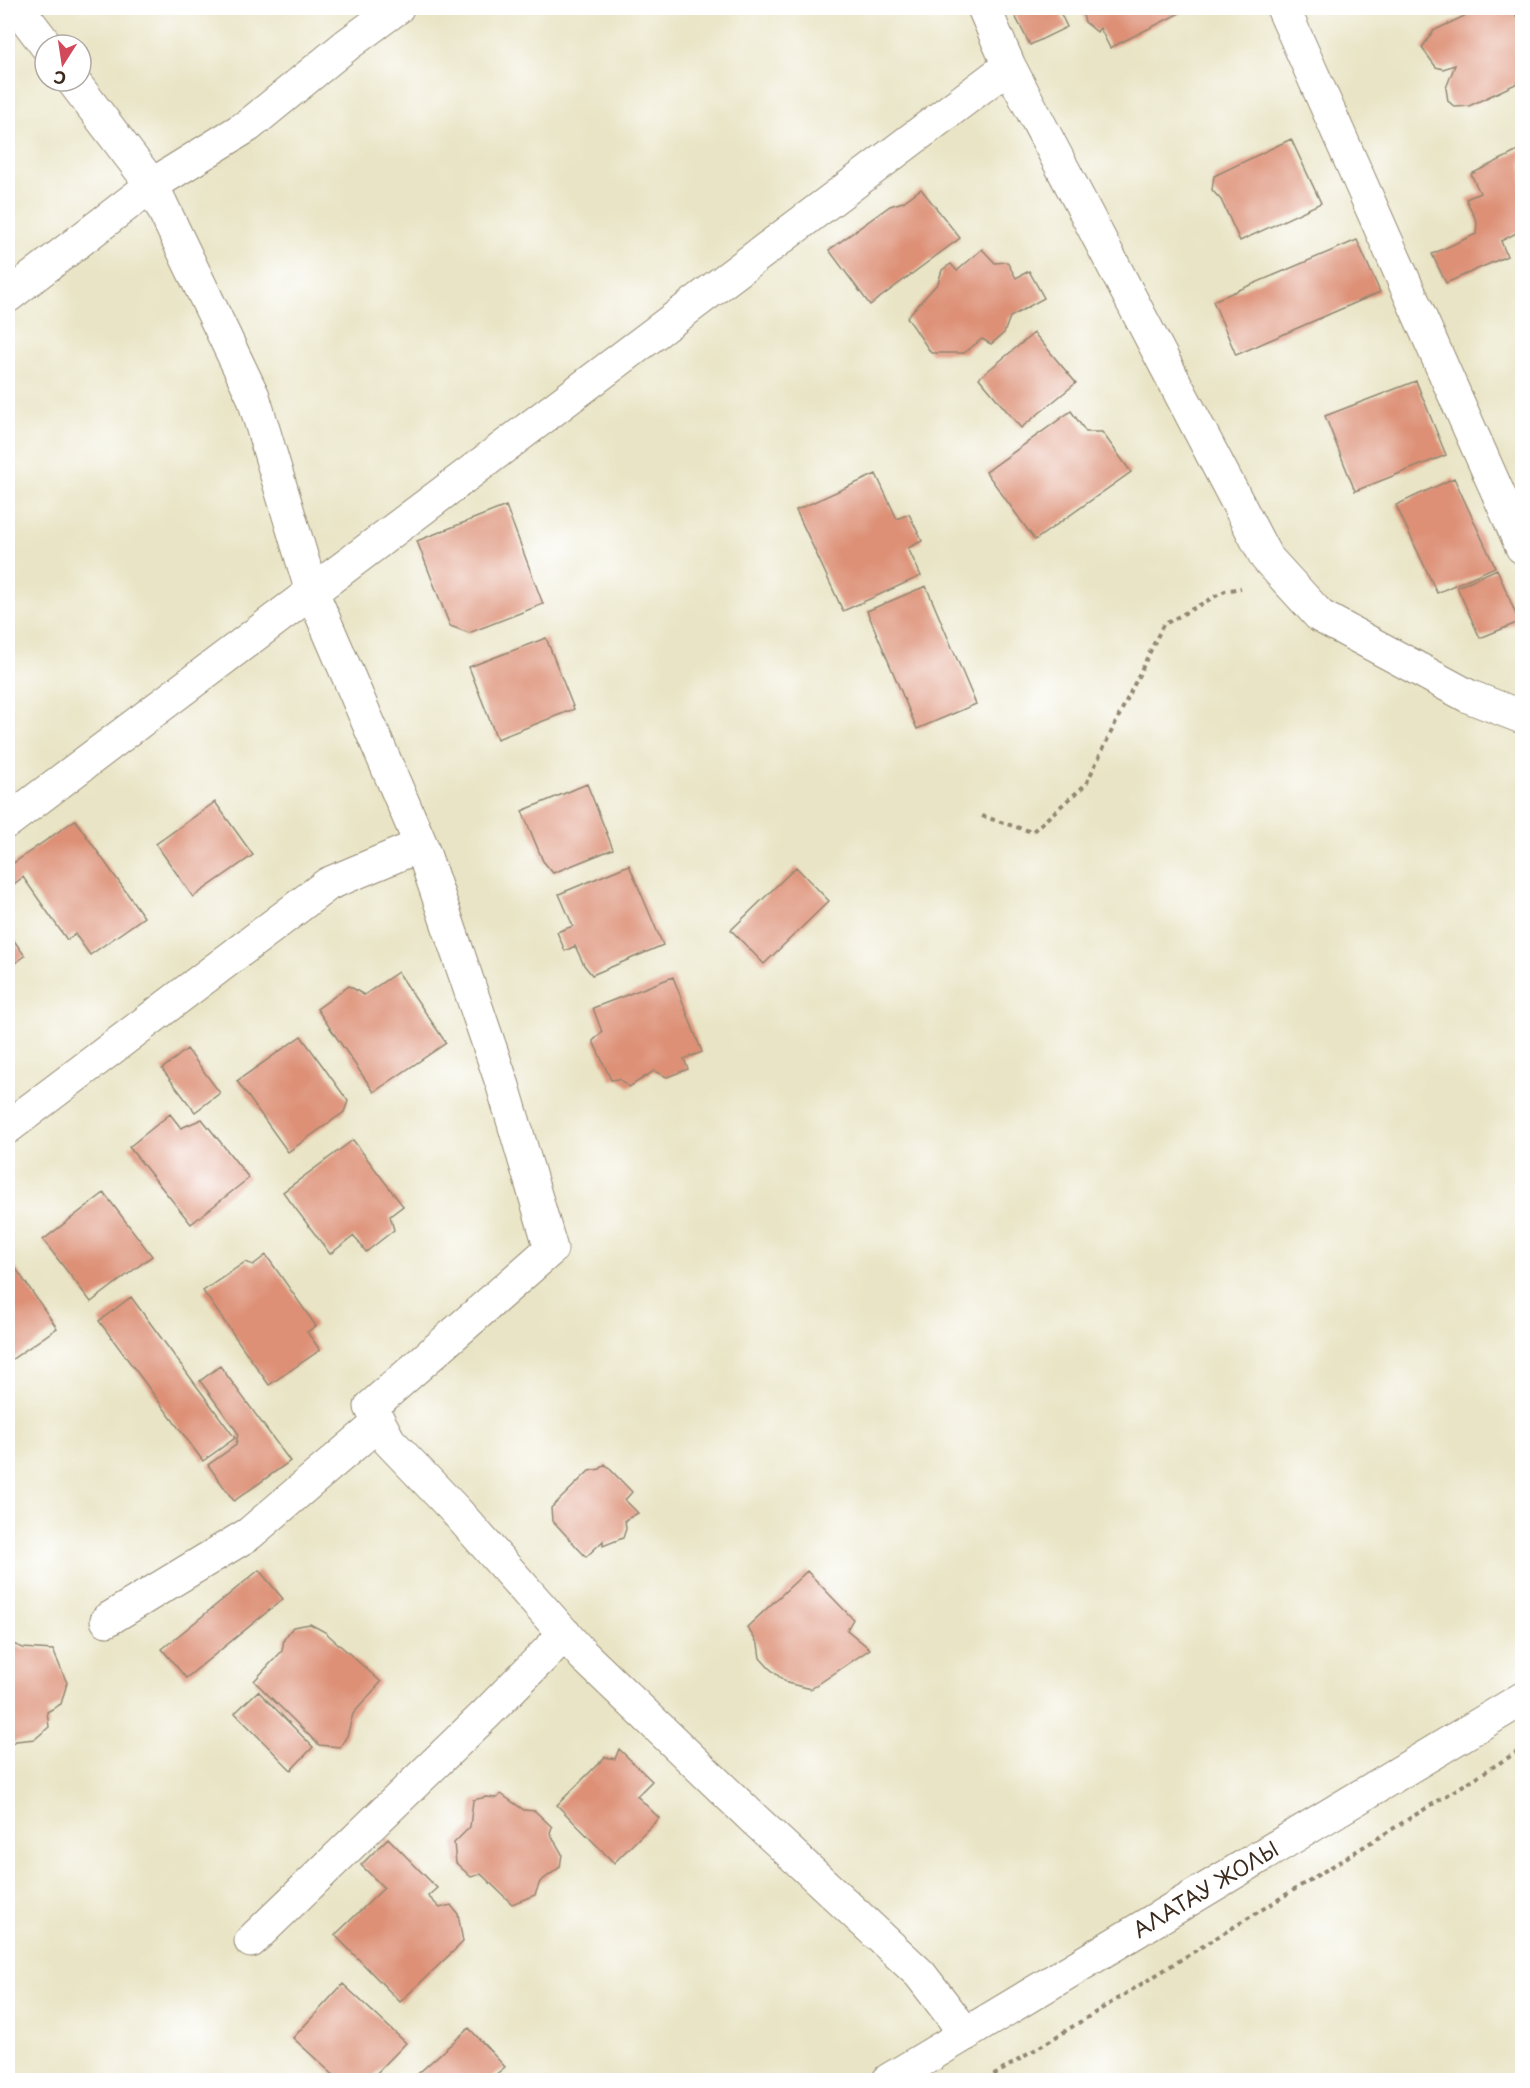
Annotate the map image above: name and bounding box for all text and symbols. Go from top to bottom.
north arrow [33,33,93,93]
text: С [51,66,68,92]
street label: АЛАТАУ ЖОЛЫ [1126,1832,1284,1945]

